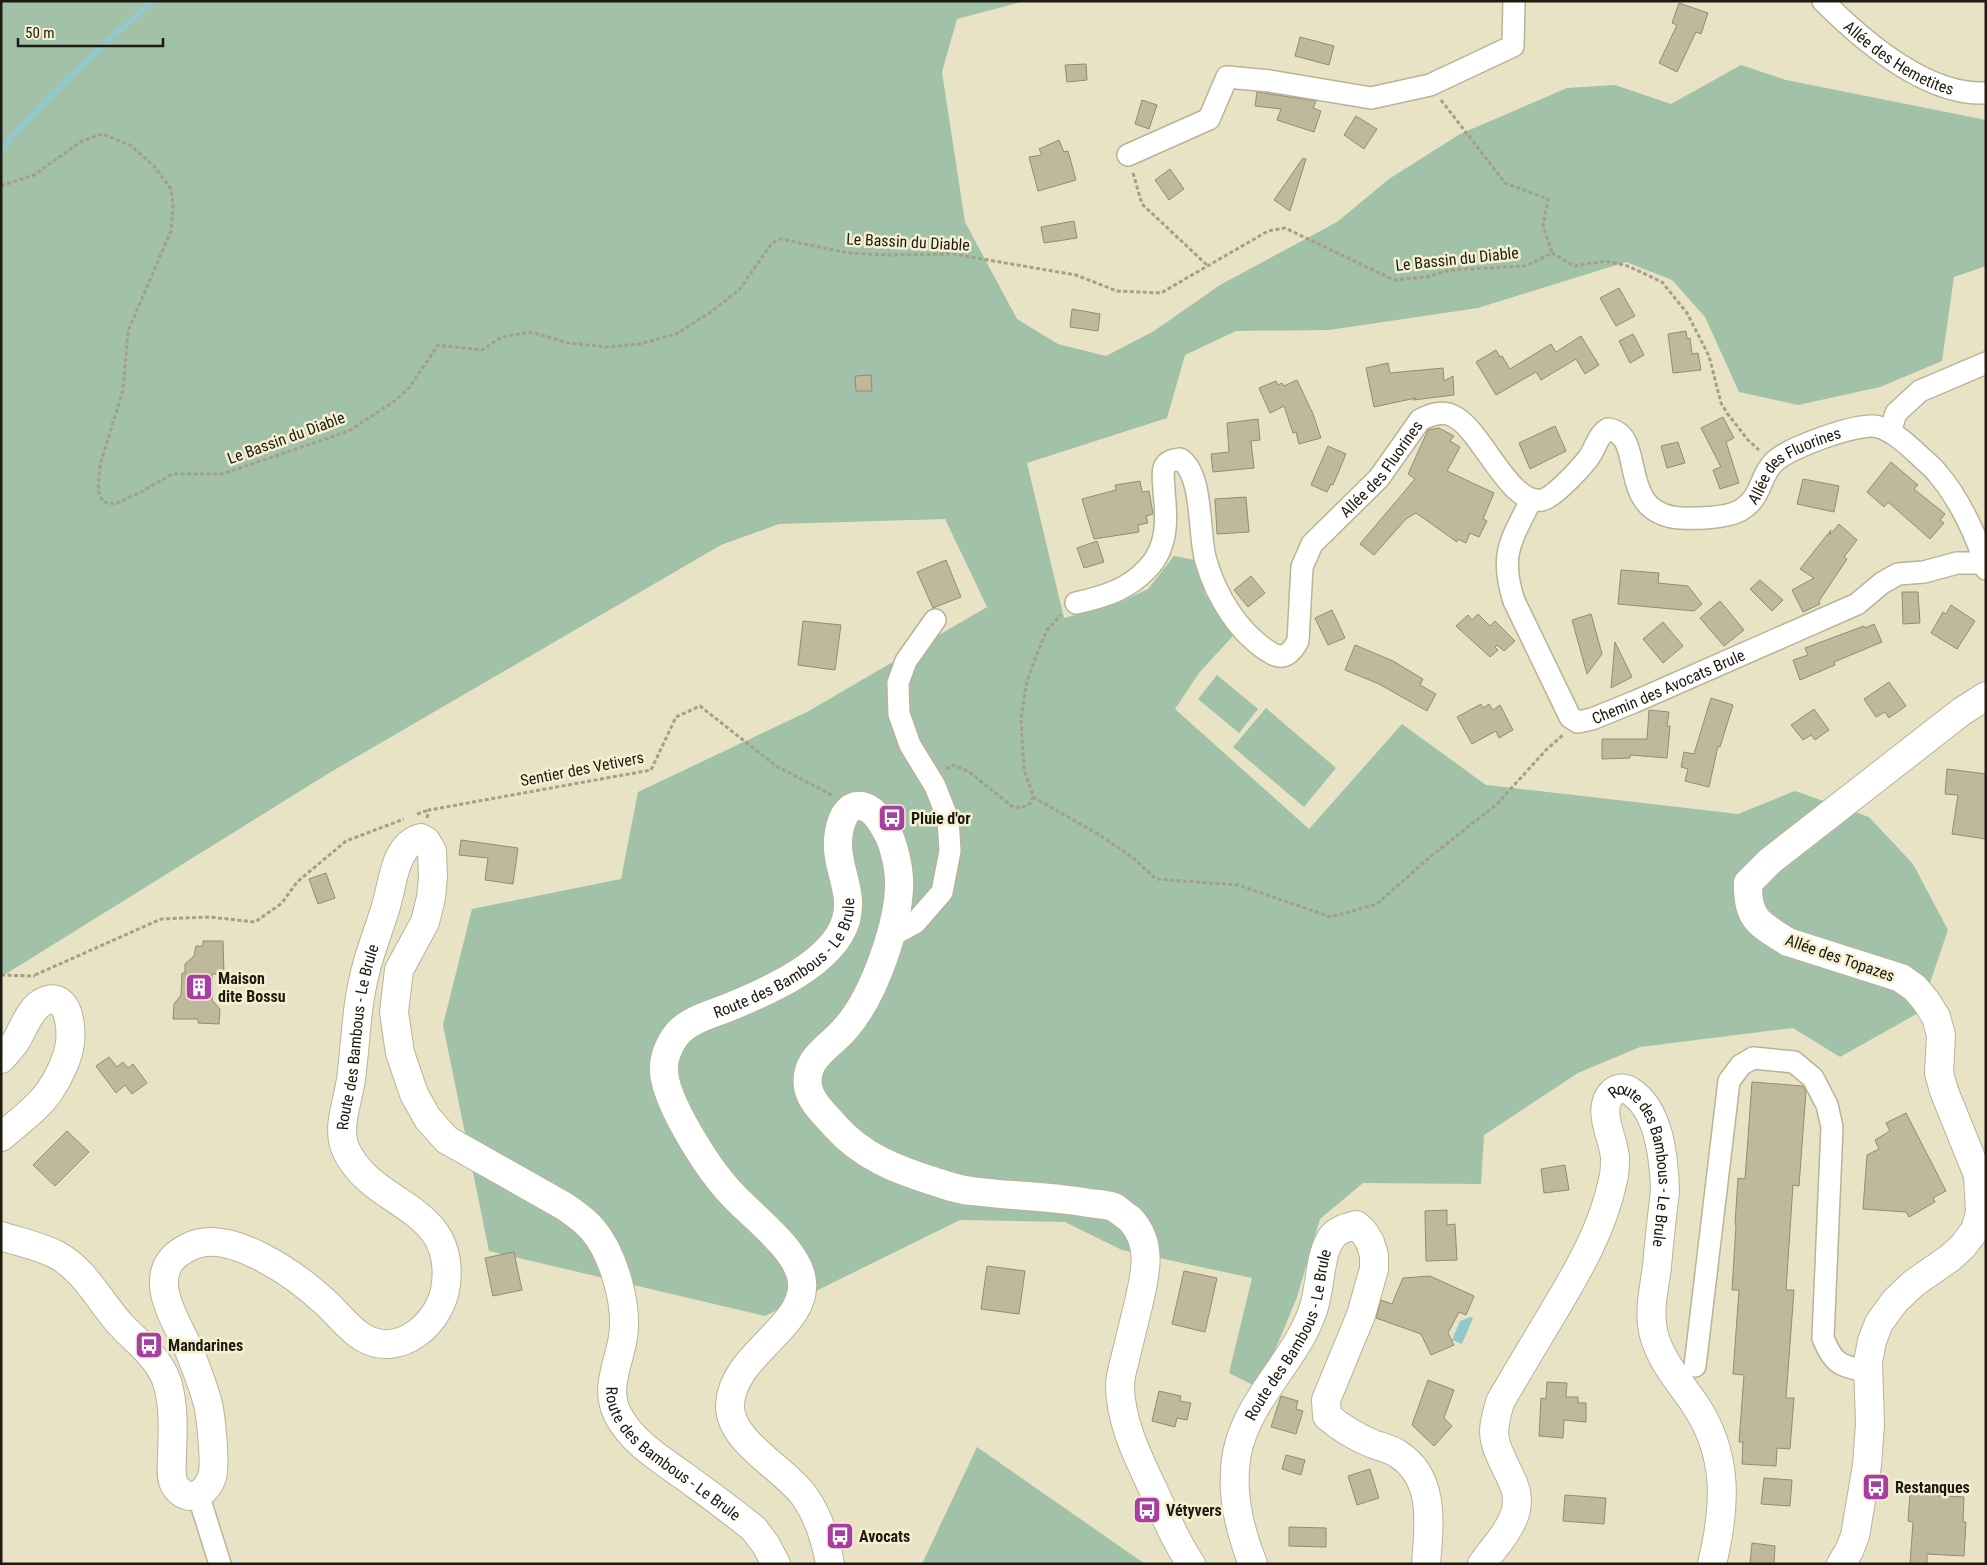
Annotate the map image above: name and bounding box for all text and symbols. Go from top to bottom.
scale bar [18,15,162,47]
street label: Allée des Hemetites [1840,16,1956,99]
text: 50 m [25,24,55,42]
street label: Le Bassin du Diable [846,229,970,255]
street label: Le Bassin du Diable [1394,243,1520,275]
street label: Le Bassin du Diable [225,408,347,468]
street label: Allée des Fluorines [1336,417,1426,521]
street label: Allée des Fluorines [1743,423,1843,508]
street label: Chemin des Avocats Brule [1589,645,1748,728]
street label: Sentier des Vetivers [519,748,645,790]
bus stop icon: Pluie d'or [877,803,907,833]
place label: Pluie d'or [911,809,970,828]
street label: Route des Bambous - Le Brule [711,898,858,1022]
street label: Allée des Topazes [1783,930,1897,986]
street label: Route des Bambous - Le Brule [332,942,382,1131]
place label: Maison dite Bossu [218,969,286,1006]
building icon: Maison dite Bossu [184,972,214,1002]
street label: Route des Bambous - Le Brule [1604,1079,1675,1248]
street label: Route des Bambous - Le Brule [1240,1247,1335,1423]
bus stop icon: Mandarines [134,1330,164,1360]
place label: Mandarines [168,1336,243,1355]
street label: Route des Bambous - Le Brule [603,1387,745,1524]
bus stop icon: Restanques [1861,1472,1891,1502]
place label: Restanques [1895,1478,1970,1497]
bus stop icon: Vétyvers [1132,1495,1162,1525]
place label: Vétyvers [1166,1501,1222,1520]
bus stop icon: Avocats [825,1521,855,1551]
place label: Avocats [859,1527,910,1546]

